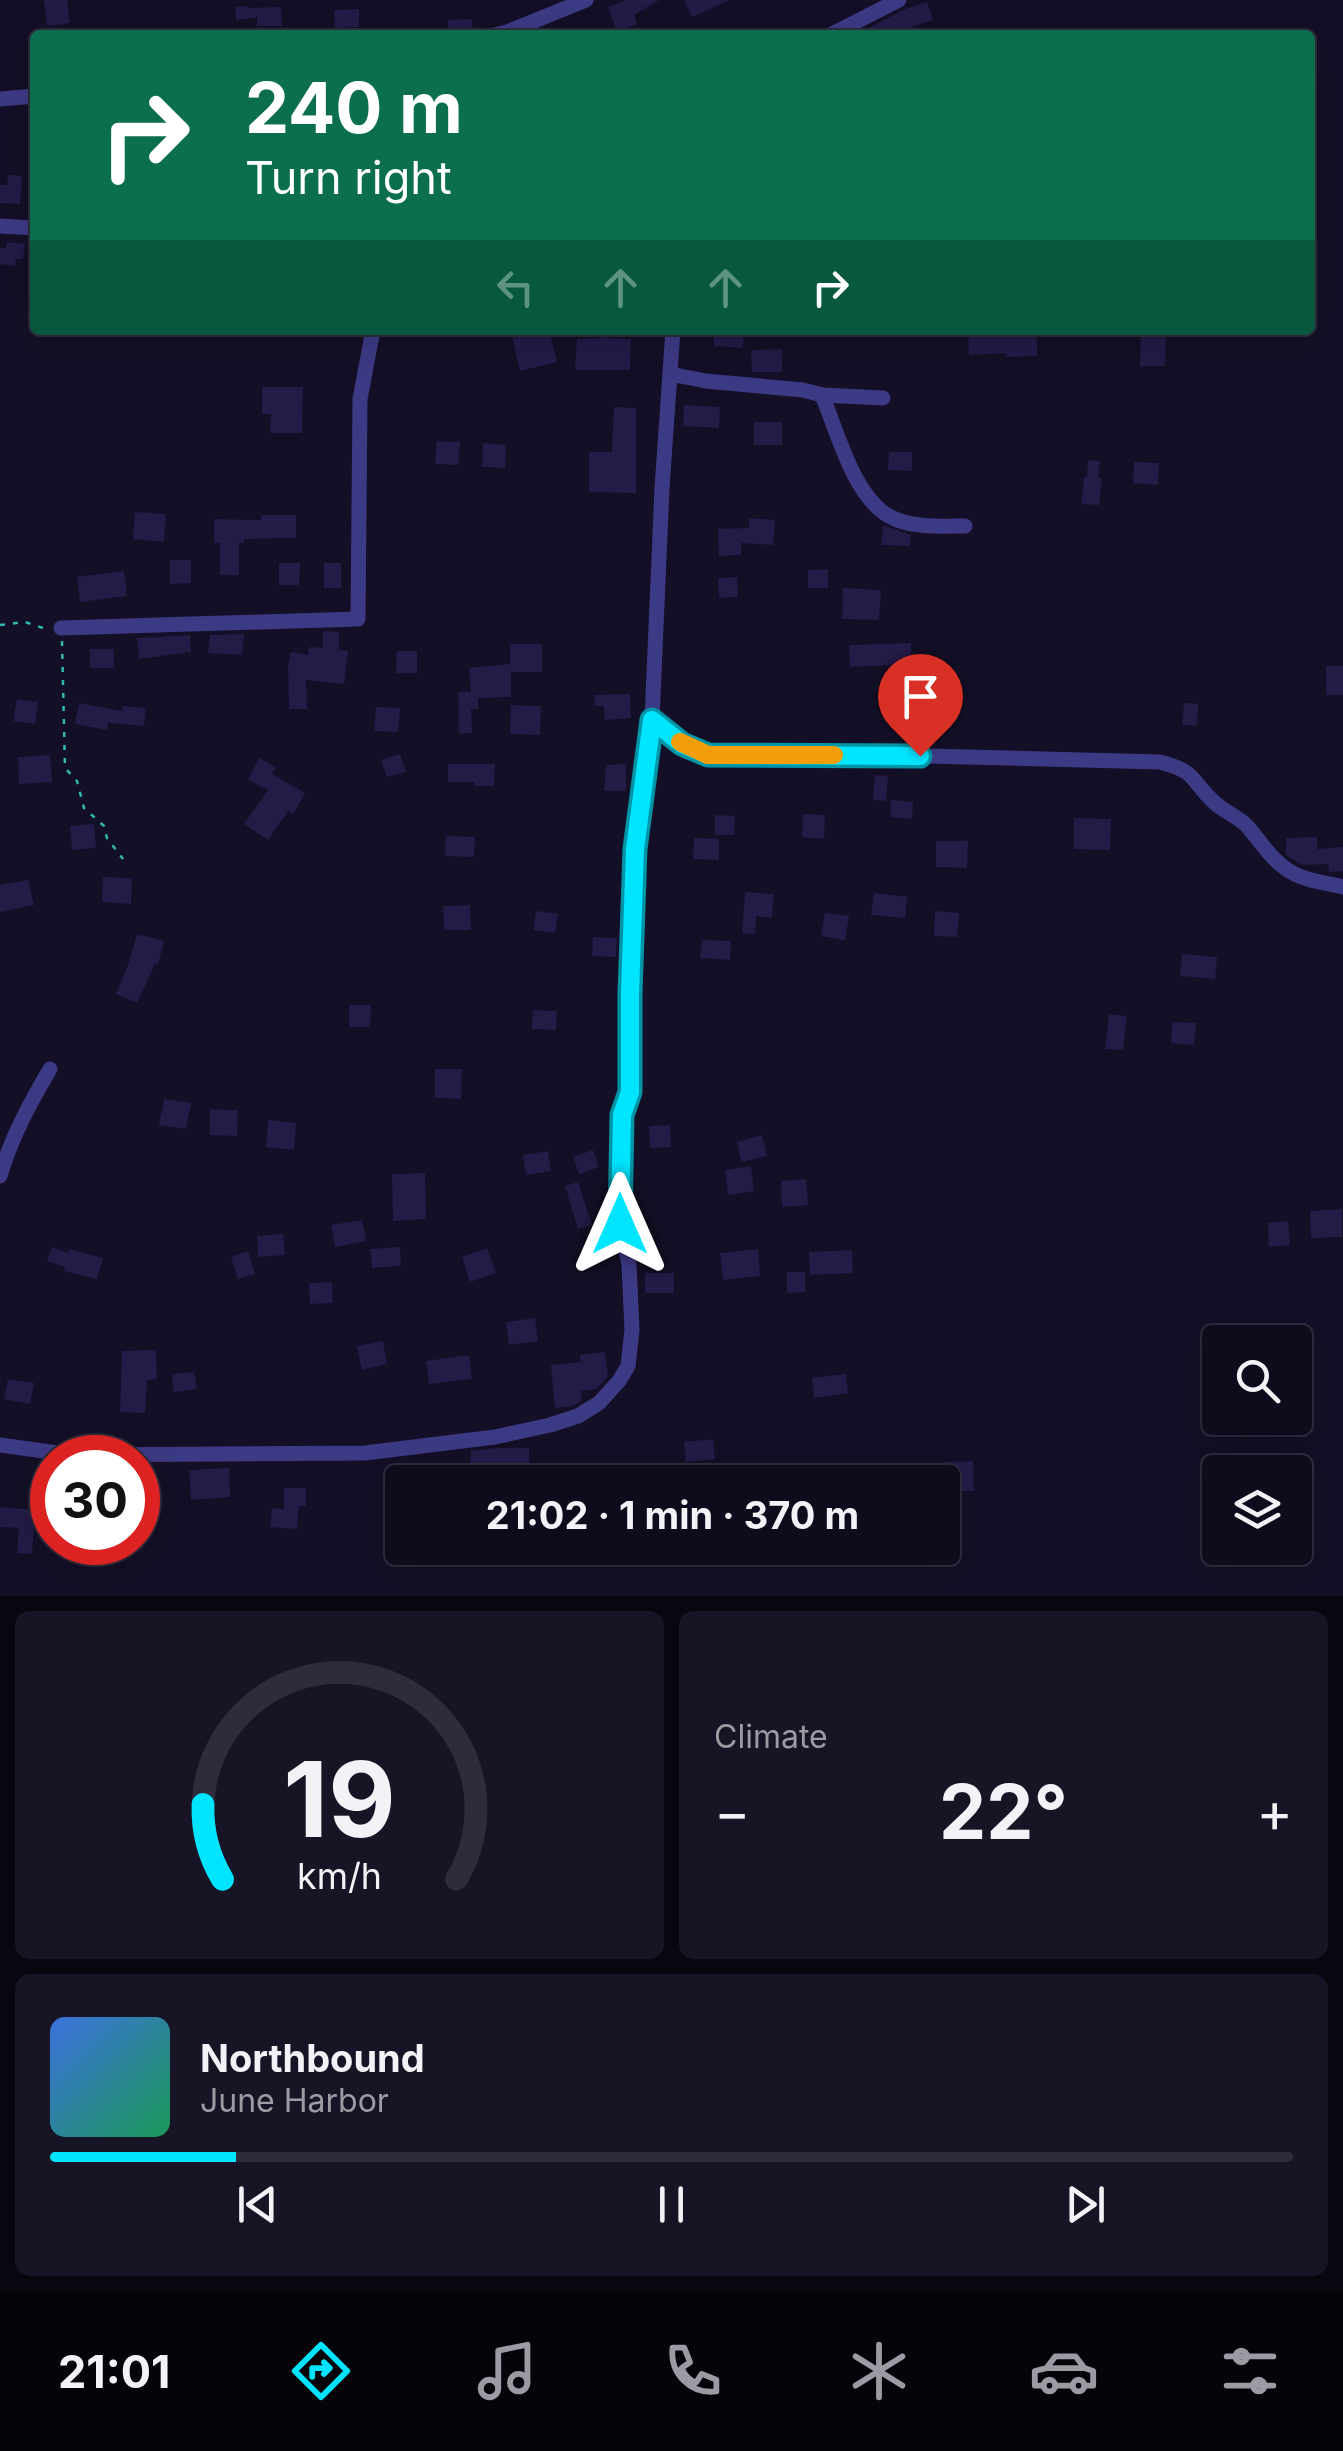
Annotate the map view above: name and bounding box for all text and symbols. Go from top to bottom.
text: 240 m [245,65,463,150]
icon: right [80,70,210,200]
text: Turn right [245,150,452,205]
icon: left [488,260,543,315]
icon: ahead [593,260,648,315]
icon: ahead [698,260,753,315]
icon: right [803,260,858,315]
pin [878,654,963,757]
icon: arrive [893,669,948,724]
position arrow [568,1172,672,1276]
map controls [1202,1325,1312,1565]
button: search [1202,1325,1312,1435]
speed limit sign: 30 [30,1435,160,1565]
button: layers [1202,1455,1312,1565]
text: 21:02 · 1 min · 370 m [486,1492,859,1538]
text: Climate [714,1717,828,1756]
text: 19 [283,1736,396,1862]
text: 22° [939,1766,1068,1857]
text: − [714,1779,750,1845]
text: + [1257,1779,1293,1845]
text: km/h [297,1854,382,1898]
text: Northbound [200,2035,425,2081]
text: June Harbor [200,2081,389,2120]
icon: previous [230,2177,285,2232]
icon: pause [644,2177,699,2232]
icon: next [1058,2177,1113,2232]
icon: directions [286,2336,356,2406]
icon: music [472,2336,542,2406]
icon: phone [658,2336,728,2406]
icon: climate [844,2336,914,2406]
icon: car [1029,2336,1099,2406]
icon: filters [1215,2336,1285,2406]
text: 21:01 [58,2344,170,2399]

